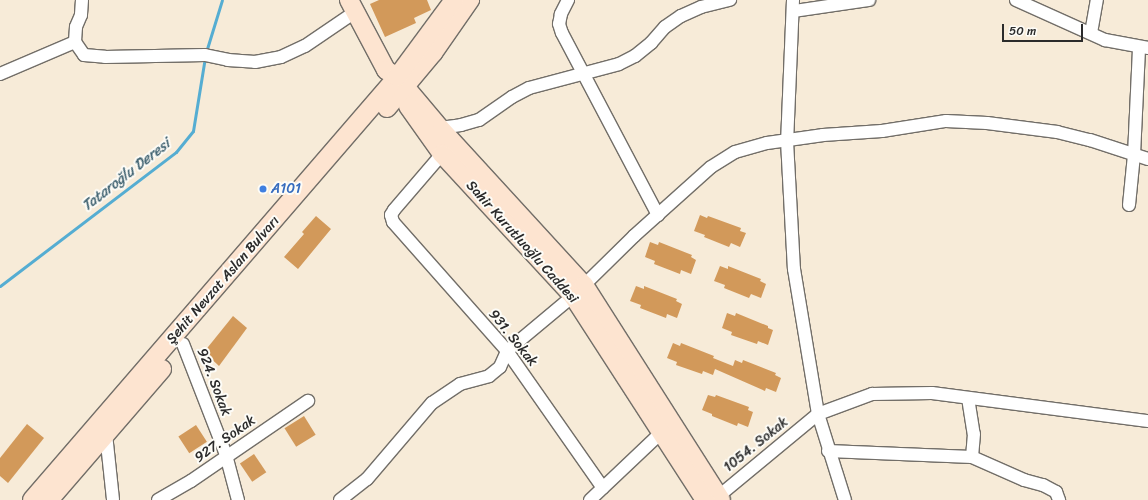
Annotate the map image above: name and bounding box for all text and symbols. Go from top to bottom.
scale bar [1004,16,1085,42]
text: 50 m [1009,20,1036,42]
water label: Tataroğlu Deresi [78,135,174,215]
street label: Sahir Kurutluoğlu Caddesi [462,177,582,307]
place label: A101 [271,181,301,197]
marker: A101 [258,184,268,194]
street label: Şehit Nevzat Aslan Bulvarı [163,212,283,348]
street label: 931. Sokak [485,306,541,370]
street label: 924. Sokak [193,346,235,418]
street label: 927. Sokak [191,412,259,466]
street label: 1054. Sokak [720,414,792,476]

